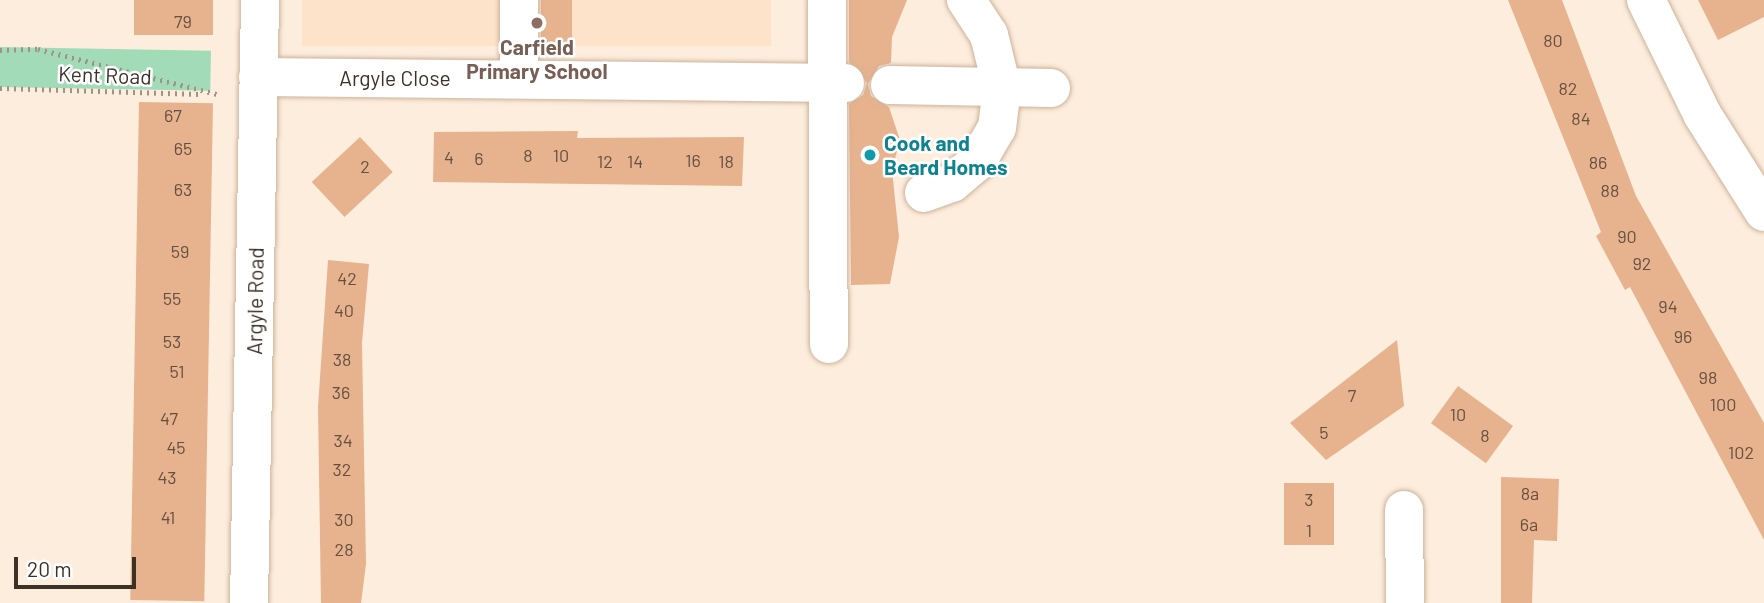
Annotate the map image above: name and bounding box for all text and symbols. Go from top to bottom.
house number: 79 [174,10,192,32]
marker: Carfield Primary School [529,15,545,31]
house number: 80 [1543,29,1563,51]
place label: Carfield Primary School [466,34,608,84]
street label: Kent Road [58,61,152,89]
street label: Argyle Close [339,65,451,91]
house number: 82 [1558,77,1578,99]
house number: 67 [164,104,182,126]
house number: 84 [1571,107,1591,129]
place label: Cook and Beard Homes [884,130,1008,180]
house number: 65 [174,137,192,159]
house number: 8 [523,144,533,166]
house number: 10 [553,144,569,166]
house number: 4 [444,146,454,168]
house number: 6 [474,147,484,169]
marker: Cook and Beard Homes [862,147,878,163]
house number: 16 [685,149,701,171]
house number: 12 [597,150,613,172]
house number: 14 [627,150,643,172]
house number: 18 [718,150,734,172]
house number: 86 [1589,151,1607,173]
house number: 2 [360,155,370,177]
house number: 63 [174,178,192,200]
house number: 88 [1601,179,1619,201]
house number: 90 [1617,225,1637,247]
house number: 59 [171,240,189,262]
street label: Argyle Road [241,247,269,355]
house number: 92 [1632,252,1652,274]
house number: 42 [337,267,357,289]
house number: 55 [163,287,181,309]
house number: 94 [1658,295,1678,317]
house number: 40 [334,299,354,321]
house number: 96 [1674,325,1692,347]
house number: 53 [163,330,181,352]
house number: 38 [333,348,351,370]
house number: 51 [169,360,185,382]
house number: 98 [1699,366,1717,388]
house number: 36 [332,381,350,403]
house number: 7 [1348,384,1356,406]
house number: 100 [1710,393,1736,415]
house number: 10 [1450,403,1466,425]
house number: 47 [160,407,178,429]
house number: 5 [1319,421,1329,443]
house number: 8 [1480,424,1490,446]
house number: 34 [333,429,353,451]
house number: 45 [166,436,186,458]
house number: 102 [1728,441,1754,463]
house number: 32 [333,458,351,480]
house number: 43 [157,466,177,488]
house number: 8a [1521,482,1539,504]
house number: 3 [1304,488,1314,510]
house number: 41 [161,506,175,528]
house number: 30 [334,508,354,530]
house number: 6a [1520,513,1538,535]
house number: 1 [1306,519,1312,541]
house number: 28 [334,538,354,560]
scale bar [18,544,140,588]
text: 20 m [27,556,72,581]

